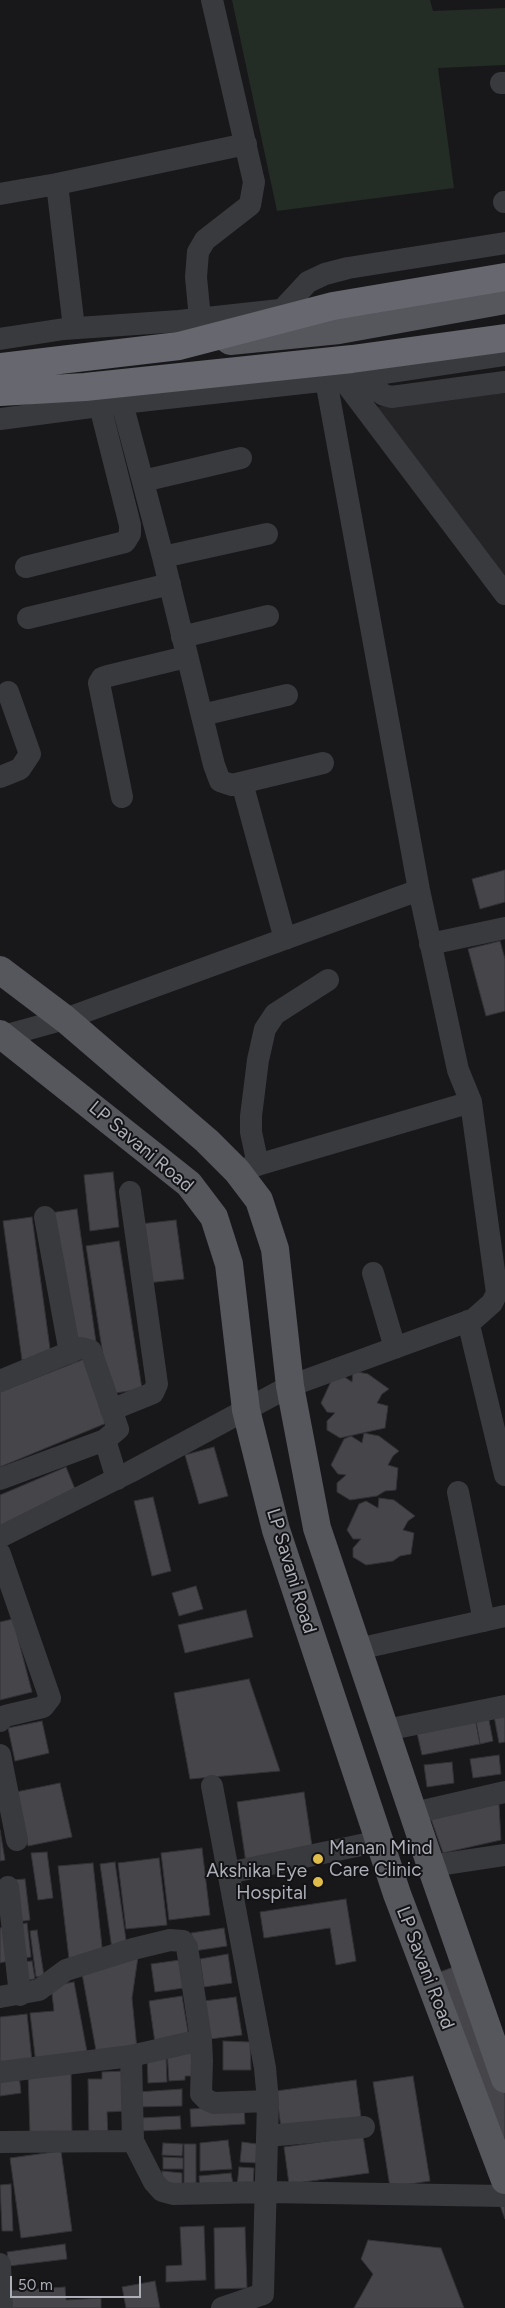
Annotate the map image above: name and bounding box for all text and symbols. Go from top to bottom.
street label: LP Savani Road [84,1097,198,1197]
street label: LP Savani Road [261,1506,321,1636]
place label: Manan Mind Care Clinic [329,1837,433,1881]
marker: Manan Mind Care Clinic [311,1852,325,1866]
place label: Akshika Eye Hospital [206,1860,307,1904]
marker: Akshika Eye Hospital [311,1875,325,1889]
street label: LP Savani Road [391,1903,459,2033]
scale bar [12,2266,144,2298]
text: 50 m [18,2276,53,2294]

